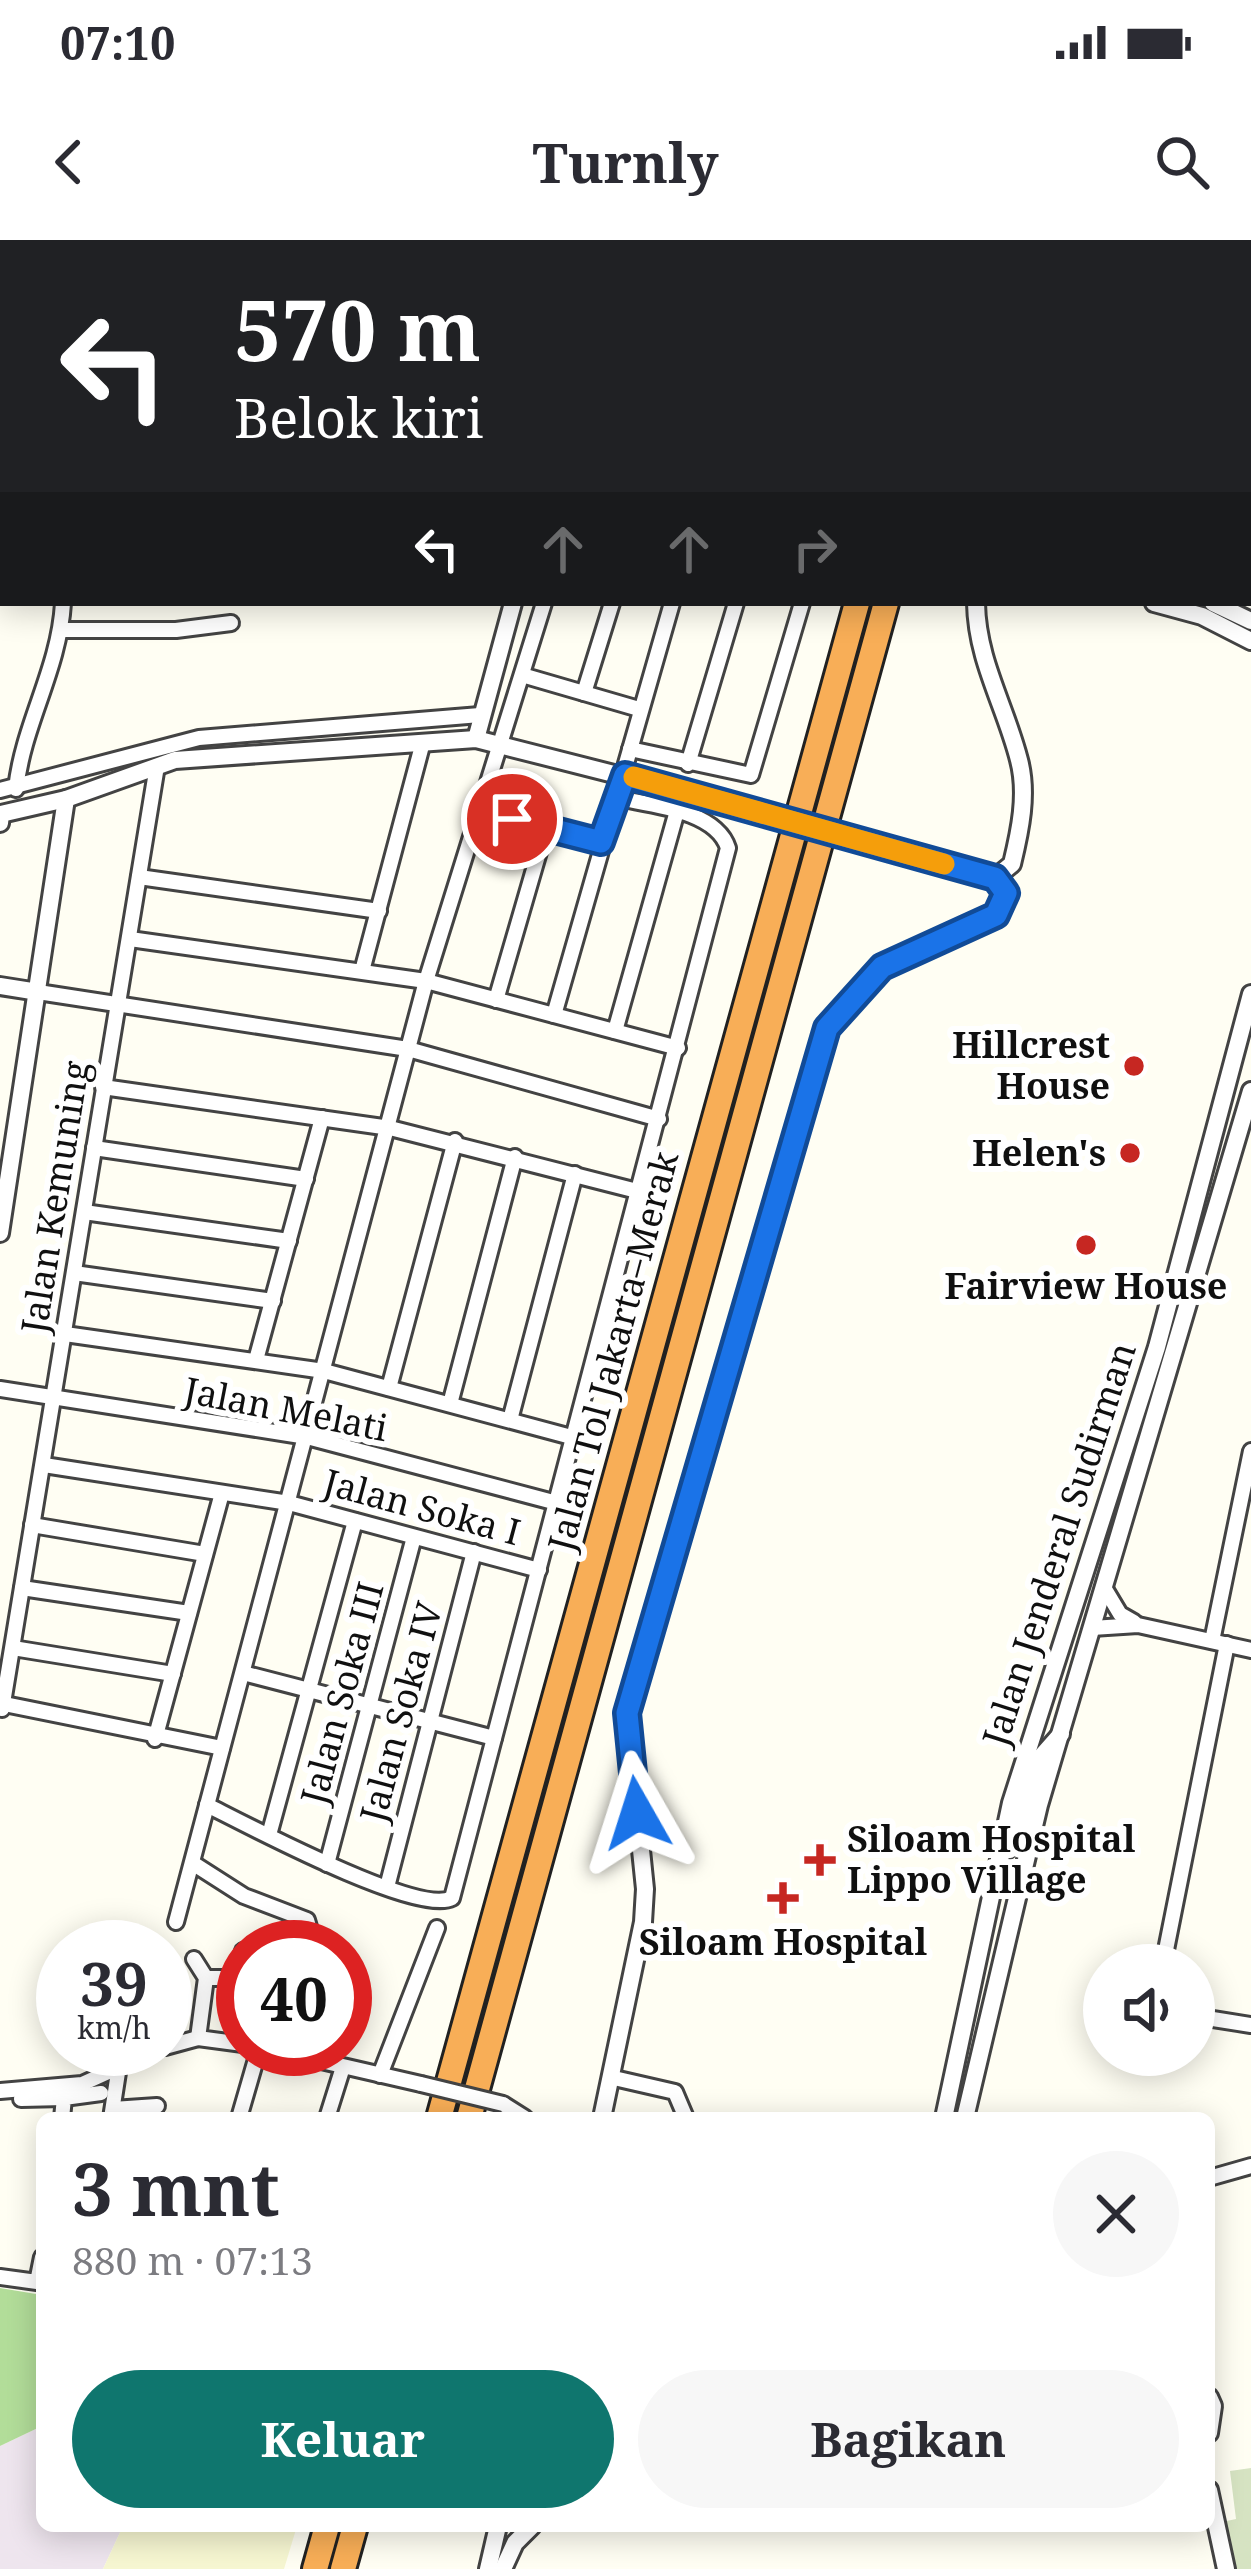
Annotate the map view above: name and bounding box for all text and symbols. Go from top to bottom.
text: 07:10 [60,12,175,73]
text: Turnly [533,125,718,199]
icon: back [36,129,102,195]
icon: search [1149,129,1215,195]
text: 570 m [234,271,481,386]
icon: left [36,288,192,444]
text: Belok kiri [234,380,483,454]
icon: left [404,516,470,582]
icon: ahead [530,516,596,582]
icon: ahead [656,516,722,582]
icon: right [782,516,848,582]
pin [461,768,563,870]
icon: arrive [479,786,545,852]
place label: Hillcrest House [952,1020,1110,1110]
marker: Hillcrest House [1121,1053,1147,1079]
street label: Jalan Kemuning [9,1057,100,1338]
place label: Helen's [972,1128,1106,1177]
marker: Helen's [1117,1140,1143,1166]
street label: Jalan Tol Jakarta–Merak [535,1145,690,1557]
marker: Fairview House [1073,1232,1099,1258]
place label: Fairview House [945,1261,1227,1310]
street label: Jalan Jenderal Sudirman [970,1336,1147,1753]
street label: Jalan Melati [179,1365,392,1452]
street label: Jalan Soka I [318,1457,526,1556]
street label: Jalan Soka III [288,1577,395,1810]
street label: Jalan Soka IV [347,1596,454,1828]
position arrow [574,1750,700,1876]
place label: Siloam Hospital Lippo Village [847,1814,1136,1904]
marker: Siloam Hospital Lippo Village [804,1844,836,1876]
marker: Siloam Hospital [767,1882,799,1914]
place label: Siloam Hospital [639,1917,928,1966]
speed limit sign: 40 [216,1920,372,2076]
text: 39 [80,1942,148,2024]
map controls [1083,1944,1215,2076]
button: sound [1083,1944,1215,2076]
text: km/h [77,2007,151,2048]
text: 3 mnt [72,2139,280,2237]
button: close [1053,2151,1179,2277]
text: 880 m · 07:13 [72,2233,313,2286]
button: Keluar [72,2370,614,2508]
button: Bagikan [638,2370,1179,2508]

